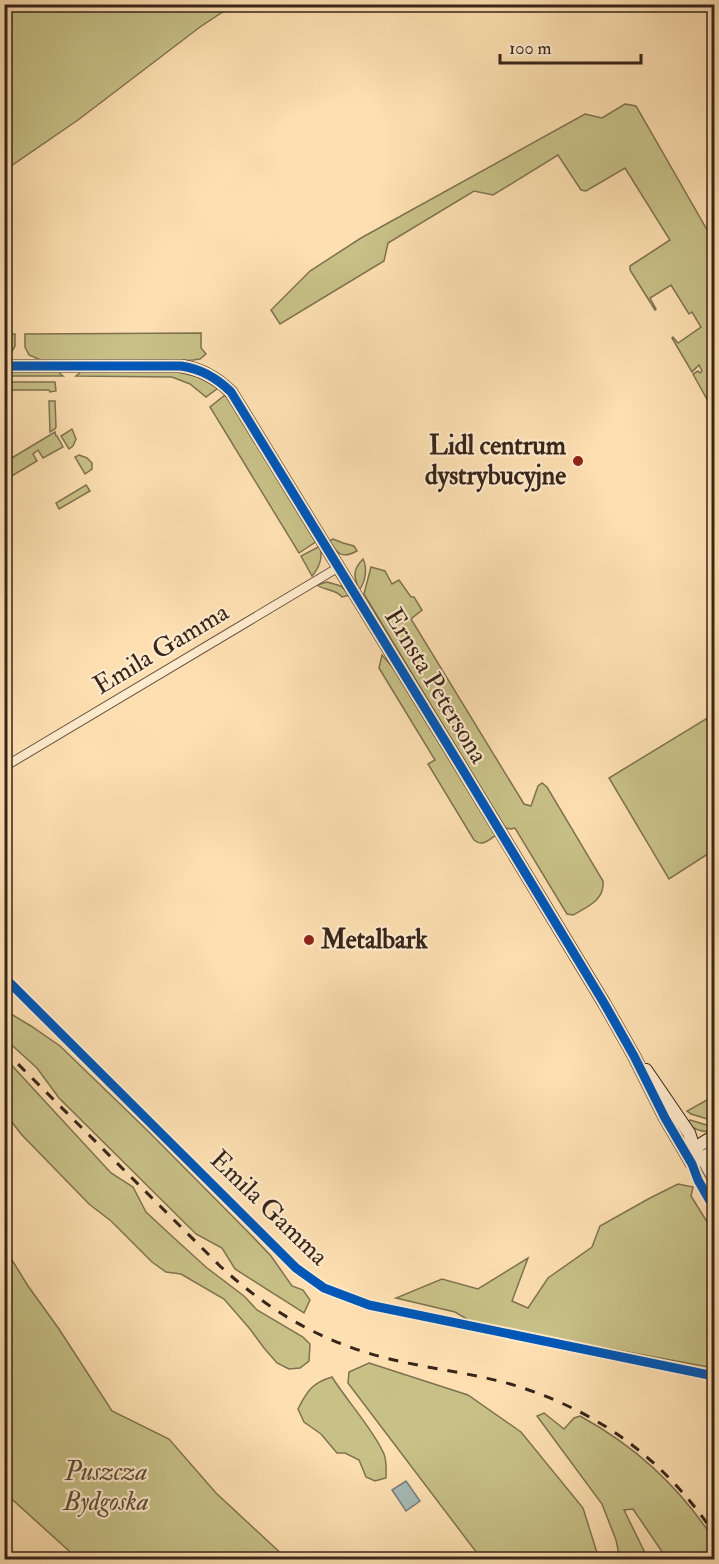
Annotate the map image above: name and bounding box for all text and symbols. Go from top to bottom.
scale bar [500,27,641,65]
text: 100 m [509,37,552,60]
place label: Lidl centrum dystrybucyjne [425,430,567,493]
marker: Lidl centrum dystrybucyjne [571,454,585,468]
street label: Emila Gamma [88,596,235,702]
street label: Ernsta Petersona [377,603,495,770]
place label: Metalbark [320,924,428,956]
marker: Metalbark [302,933,316,947]
street label: Emila Gamma [203,1144,335,1273]
park label: Puszcza Bydgoska [61,1456,149,1518]

